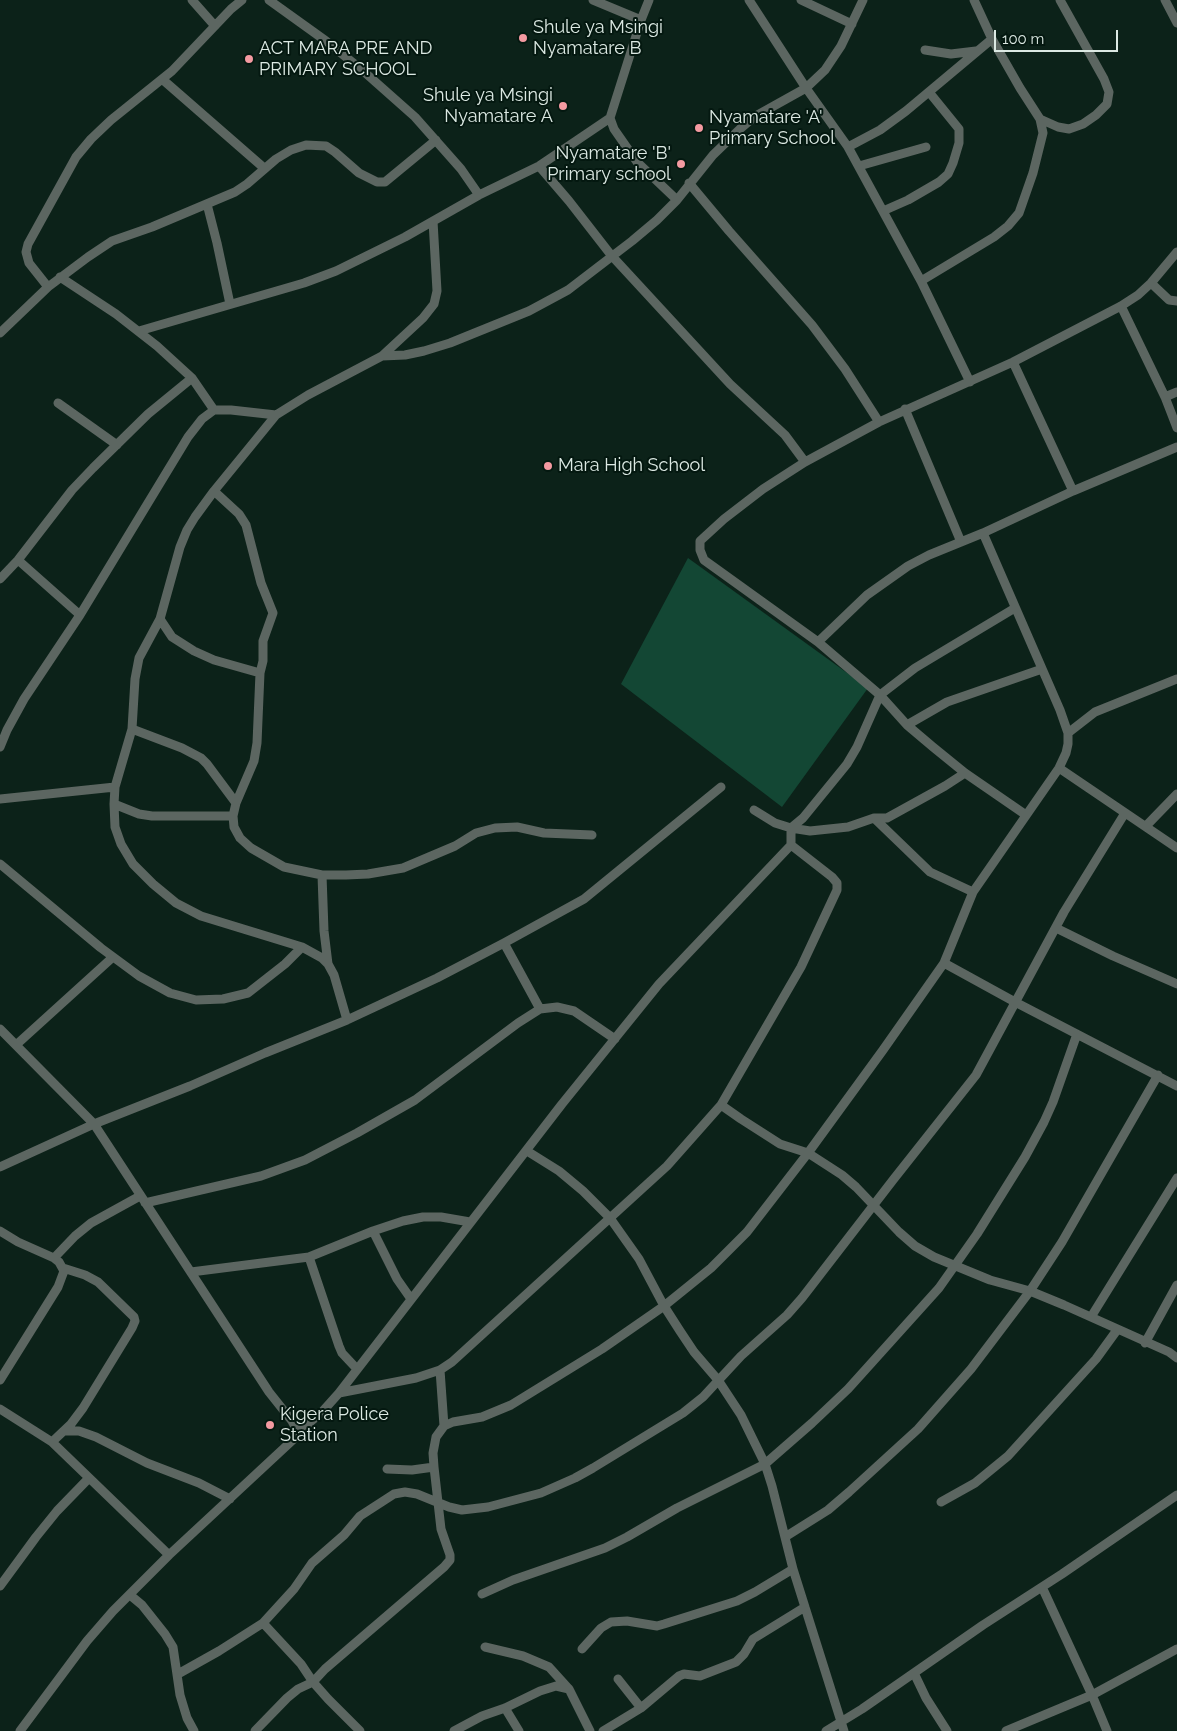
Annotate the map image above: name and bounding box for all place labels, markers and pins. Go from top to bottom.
place label: Shule ya Msingi Nyamatare B [533,17,663,59]
marker: Shule ya Msingi Nyamatare B [517,32,529,44]
place label: ACT MARA PRE AND PRIMARY SCHOOL [259,38,432,80]
marker: ACT MARA PRE AND PRIMARY SCHOOL [243,53,255,65]
place label: Shule ya Msingi Nyamatare A [423,85,553,128]
marker: Shule ya Msingi Nyamatare A [557,100,569,112]
place label: Nyamatare 'A' Primary School [709,107,835,150]
marker: Nyamatare 'A' Primary School [693,122,705,134]
place label: Nyamatare 'B' Primary school [547,143,671,186]
marker: Nyamatare 'B' Primary school [675,158,687,170]
place label: Mara High School [558,455,705,477]
marker: Mara High School [542,460,554,472]
place label: Kigera Police Station [280,1404,389,1446]
marker: Kigera Police Station [264,1419,276,1431]

